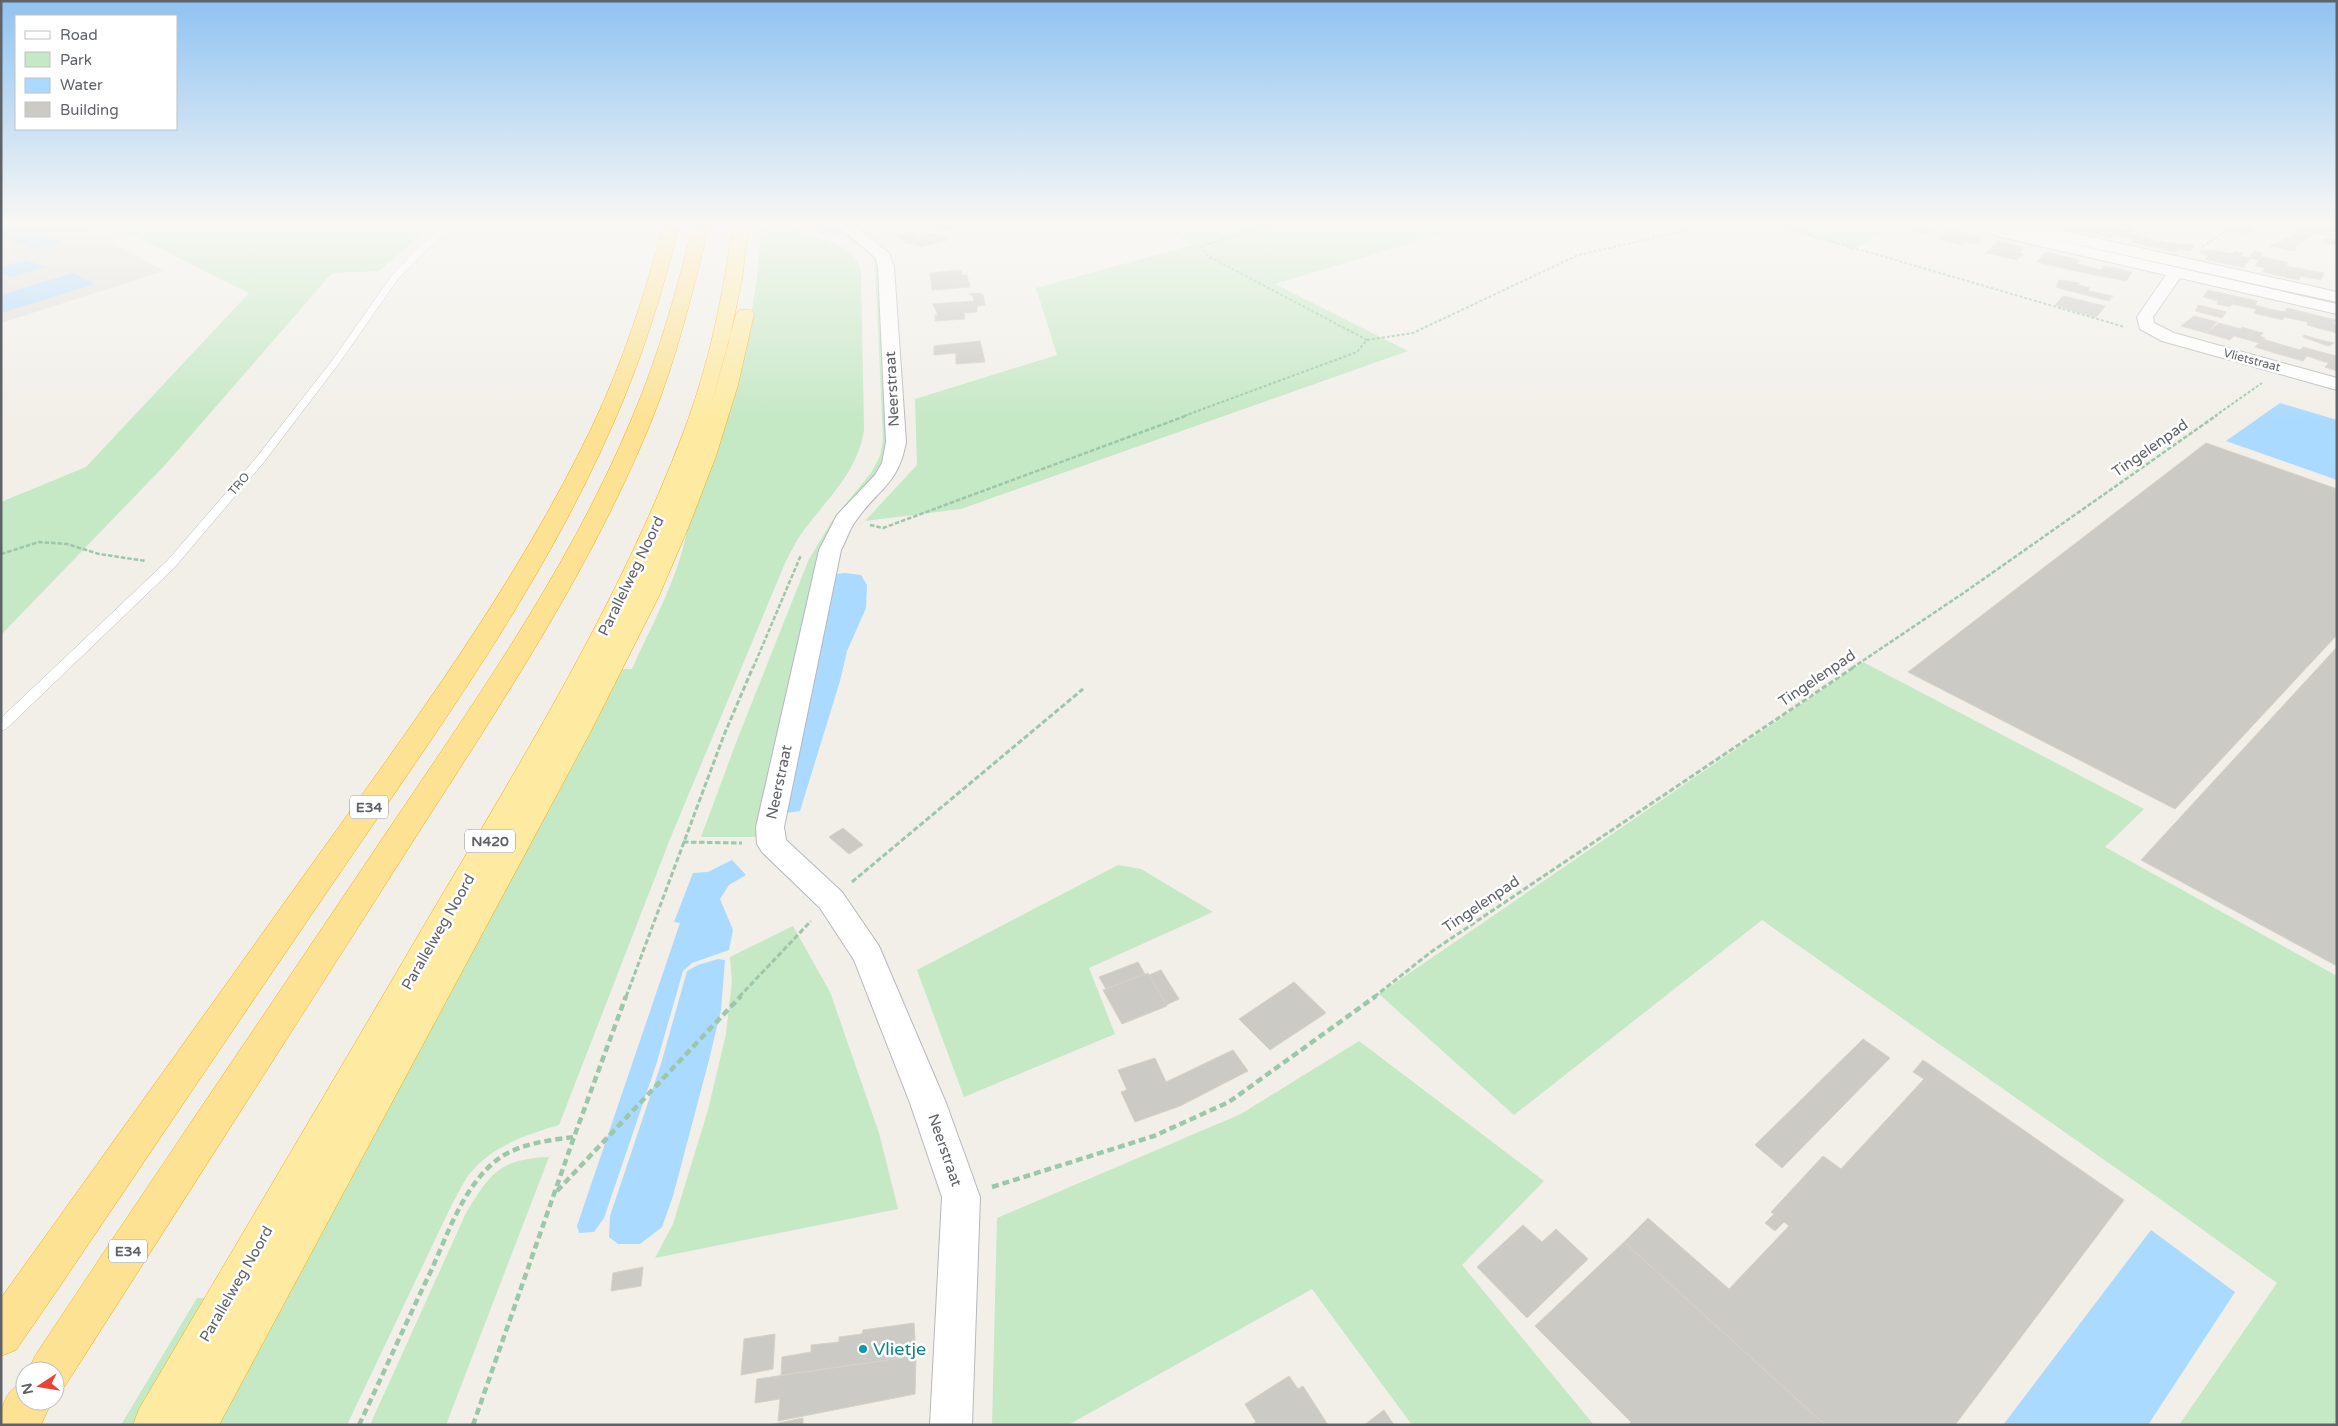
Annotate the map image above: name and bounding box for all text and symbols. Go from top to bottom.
legend [15,15,178,130]
text: Road [60,26,98,44]
text: Park [60,51,92,69]
text: Water [60,76,103,94]
text: Building [60,101,119,119]
street label: Vlietstraat [2222,346,2282,374]
street label: Neerstraat [881,351,903,427]
street label: Tingelenpad [2109,415,2191,481]
street label: TRO [225,470,253,498]
street label: Parallelweg Noord [594,513,668,639]
street label: Tingelenpad [1775,646,1859,710]
street label: Neerstraat [762,743,796,821]
road number: E34 [350,796,388,819]
road number: N420 [465,829,515,852]
street label: Parallelweg Noord [398,871,478,993]
street label: Tingelenpad [1439,872,1523,936]
street label: Neerstraat [924,1111,966,1189]
street label: Parallelweg Noord [196,1223,276,1345]
road number: E34 [109,1240,147,1262]
place label: Vlietje [873,1338,926,1360]
marker: Vlietje [857,1343,869,1355]
north arrow [15,1361,65,1411]
text: N [18,1381,37,1396]

